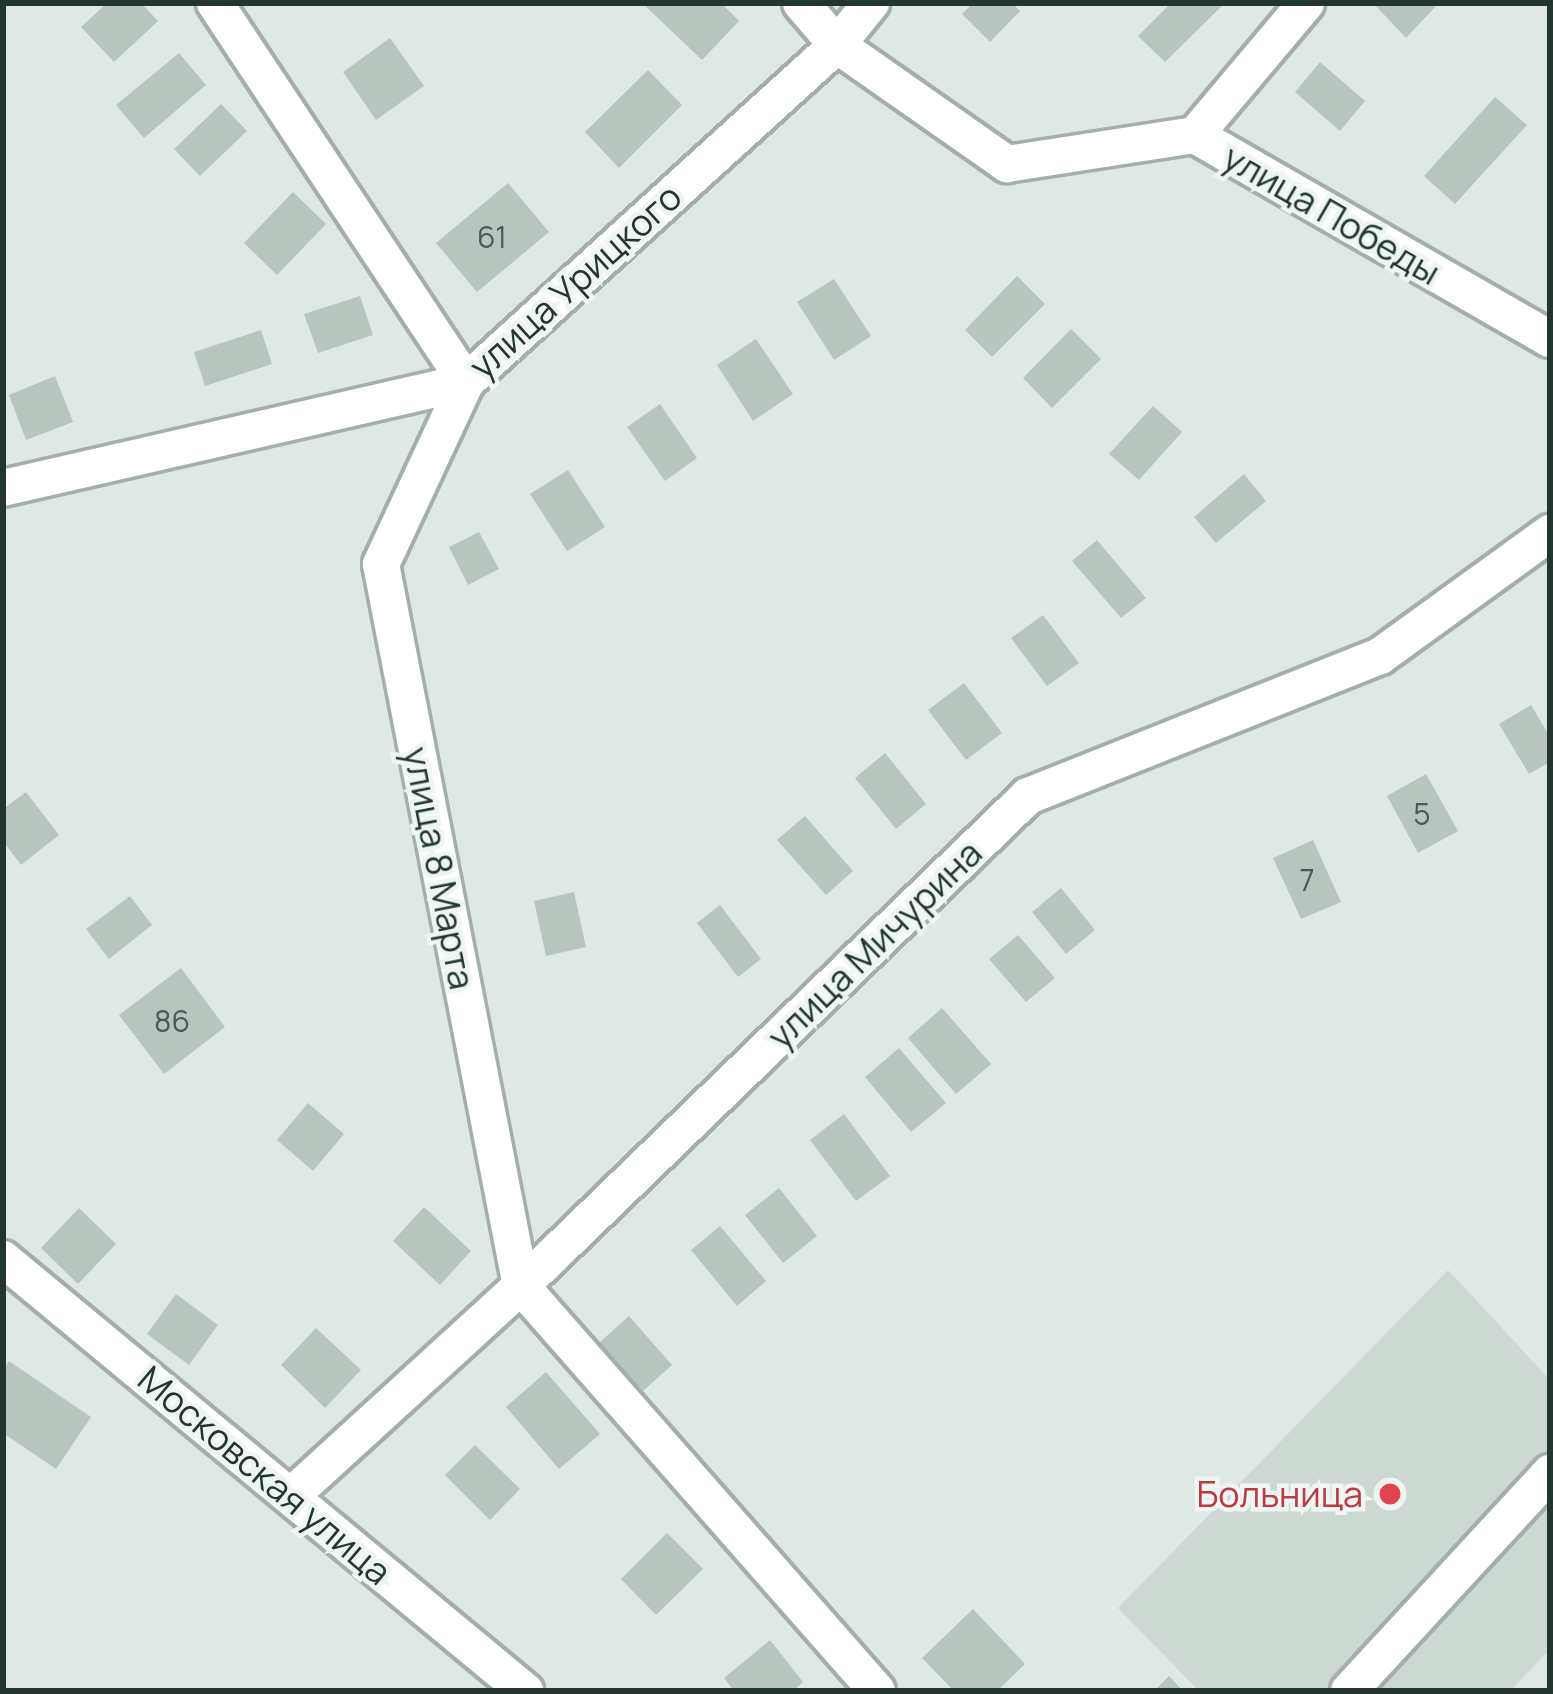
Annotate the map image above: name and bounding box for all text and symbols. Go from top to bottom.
street label: улица Победы [1216,135,1448,293]
street label: улица Урицкого [460,174,690,388]
house number: 61 [477,219,507,255]
street label: улица 8 Марта [395,743,485,993]
house number: 5 [1413,796,1431,832]
street label: улица Мичурина [758,831,990,1057]
house number: 7 [1299,862,1315,898]
house number: 86 [154,1003,190,1039]
street label: Московская улица [130,1357,400,1593]
place label: Больница [1197,1472,1363,1516]
marker: Больница [1374,1478,1406,1510]

